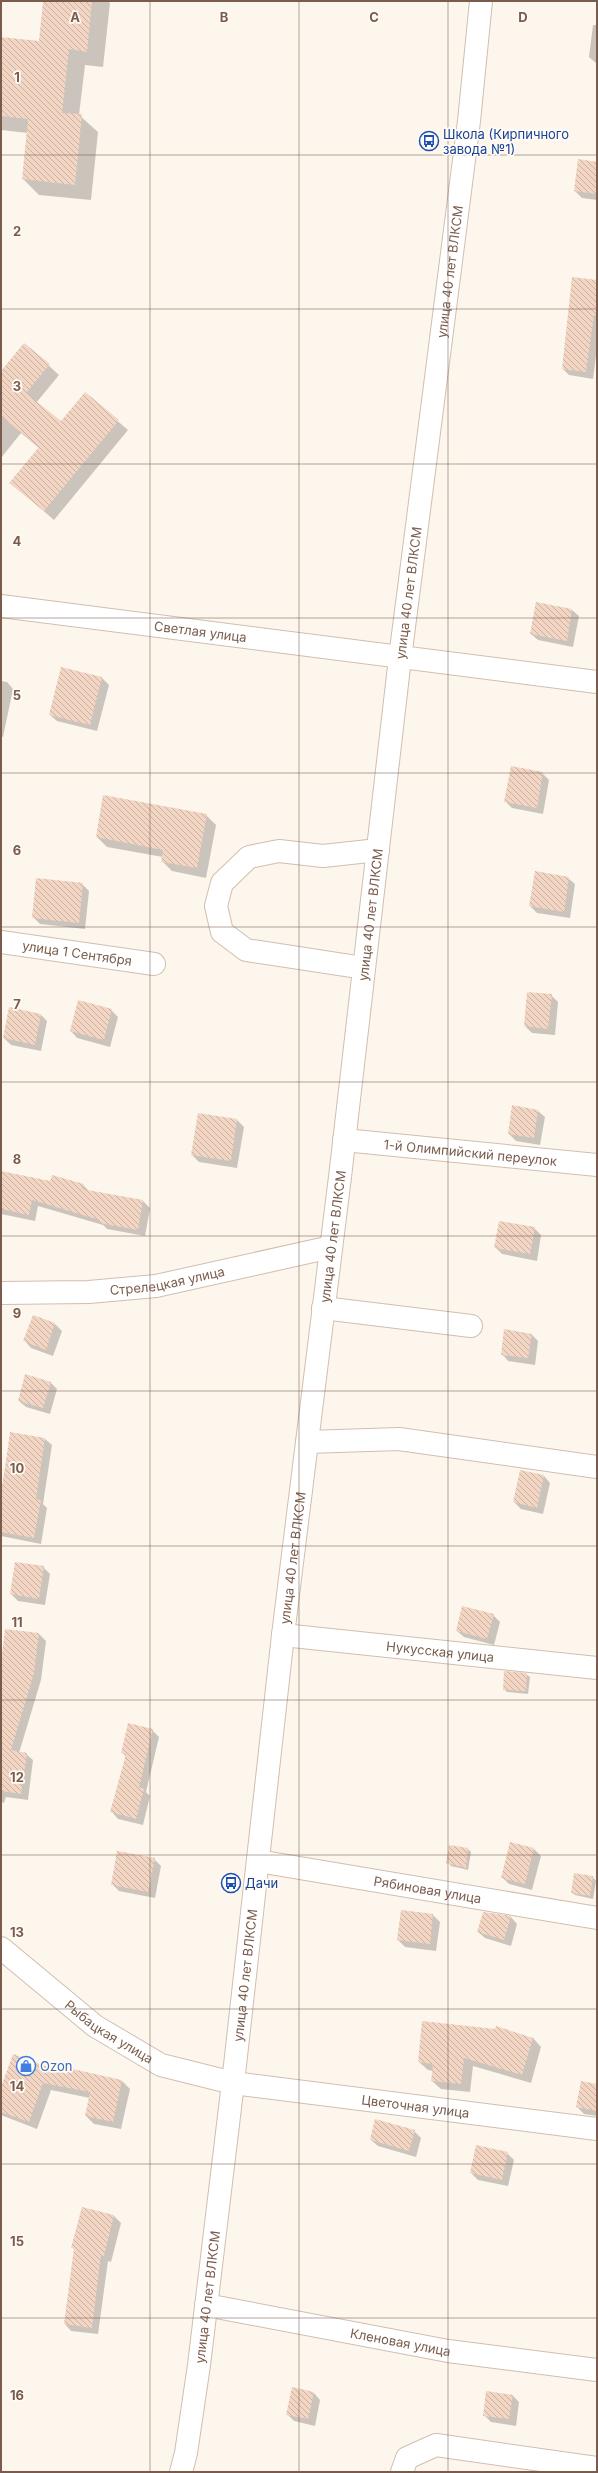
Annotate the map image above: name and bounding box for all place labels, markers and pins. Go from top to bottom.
place label: Школа (Кирпичного завода №1) [443,126,569,157]
bus stop icon: Школа (Кирпичного завода №1) [418,130,440,152]
bus stop icon: Дачи [220,1872,242,1894]
place label: Дачи [245,1875,278,1891]
shop icon: Ozon [15,2055,37,2077]
place label: Ozon [40,2058,72,2074]

